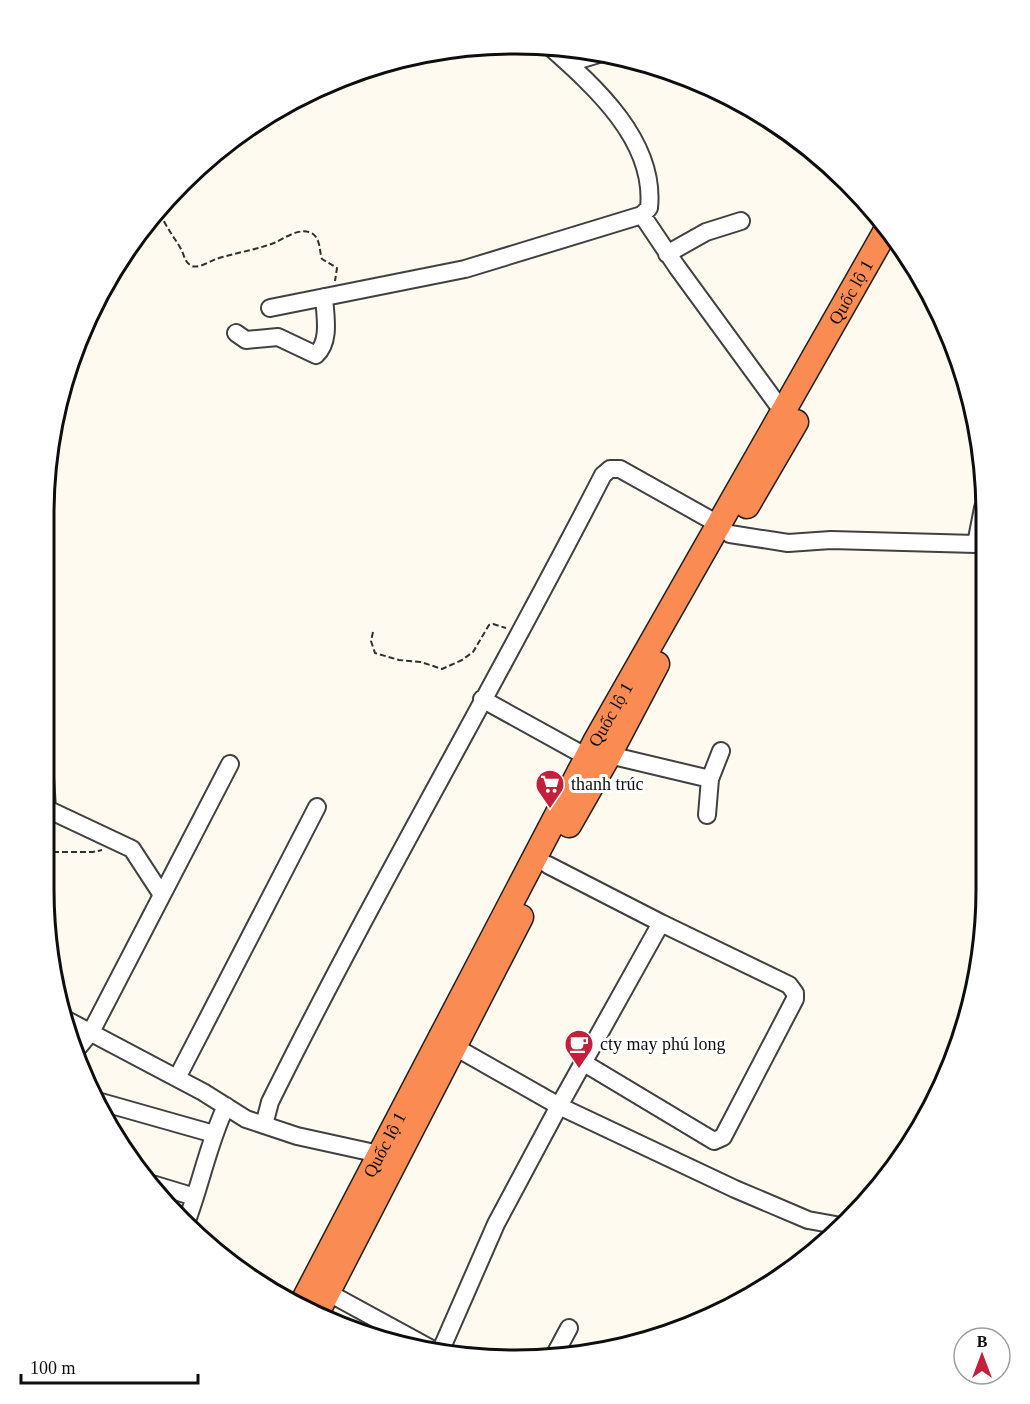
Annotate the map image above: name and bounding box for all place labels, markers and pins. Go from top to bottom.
supermarket icon: thanh trúc [534,768,566,810]
place label: thanh trúc [571,774,643,794]
cafe icon: cty may phú long [563,1028,595,1070]
place label: cty may phú long [600,1034,725,1054]

